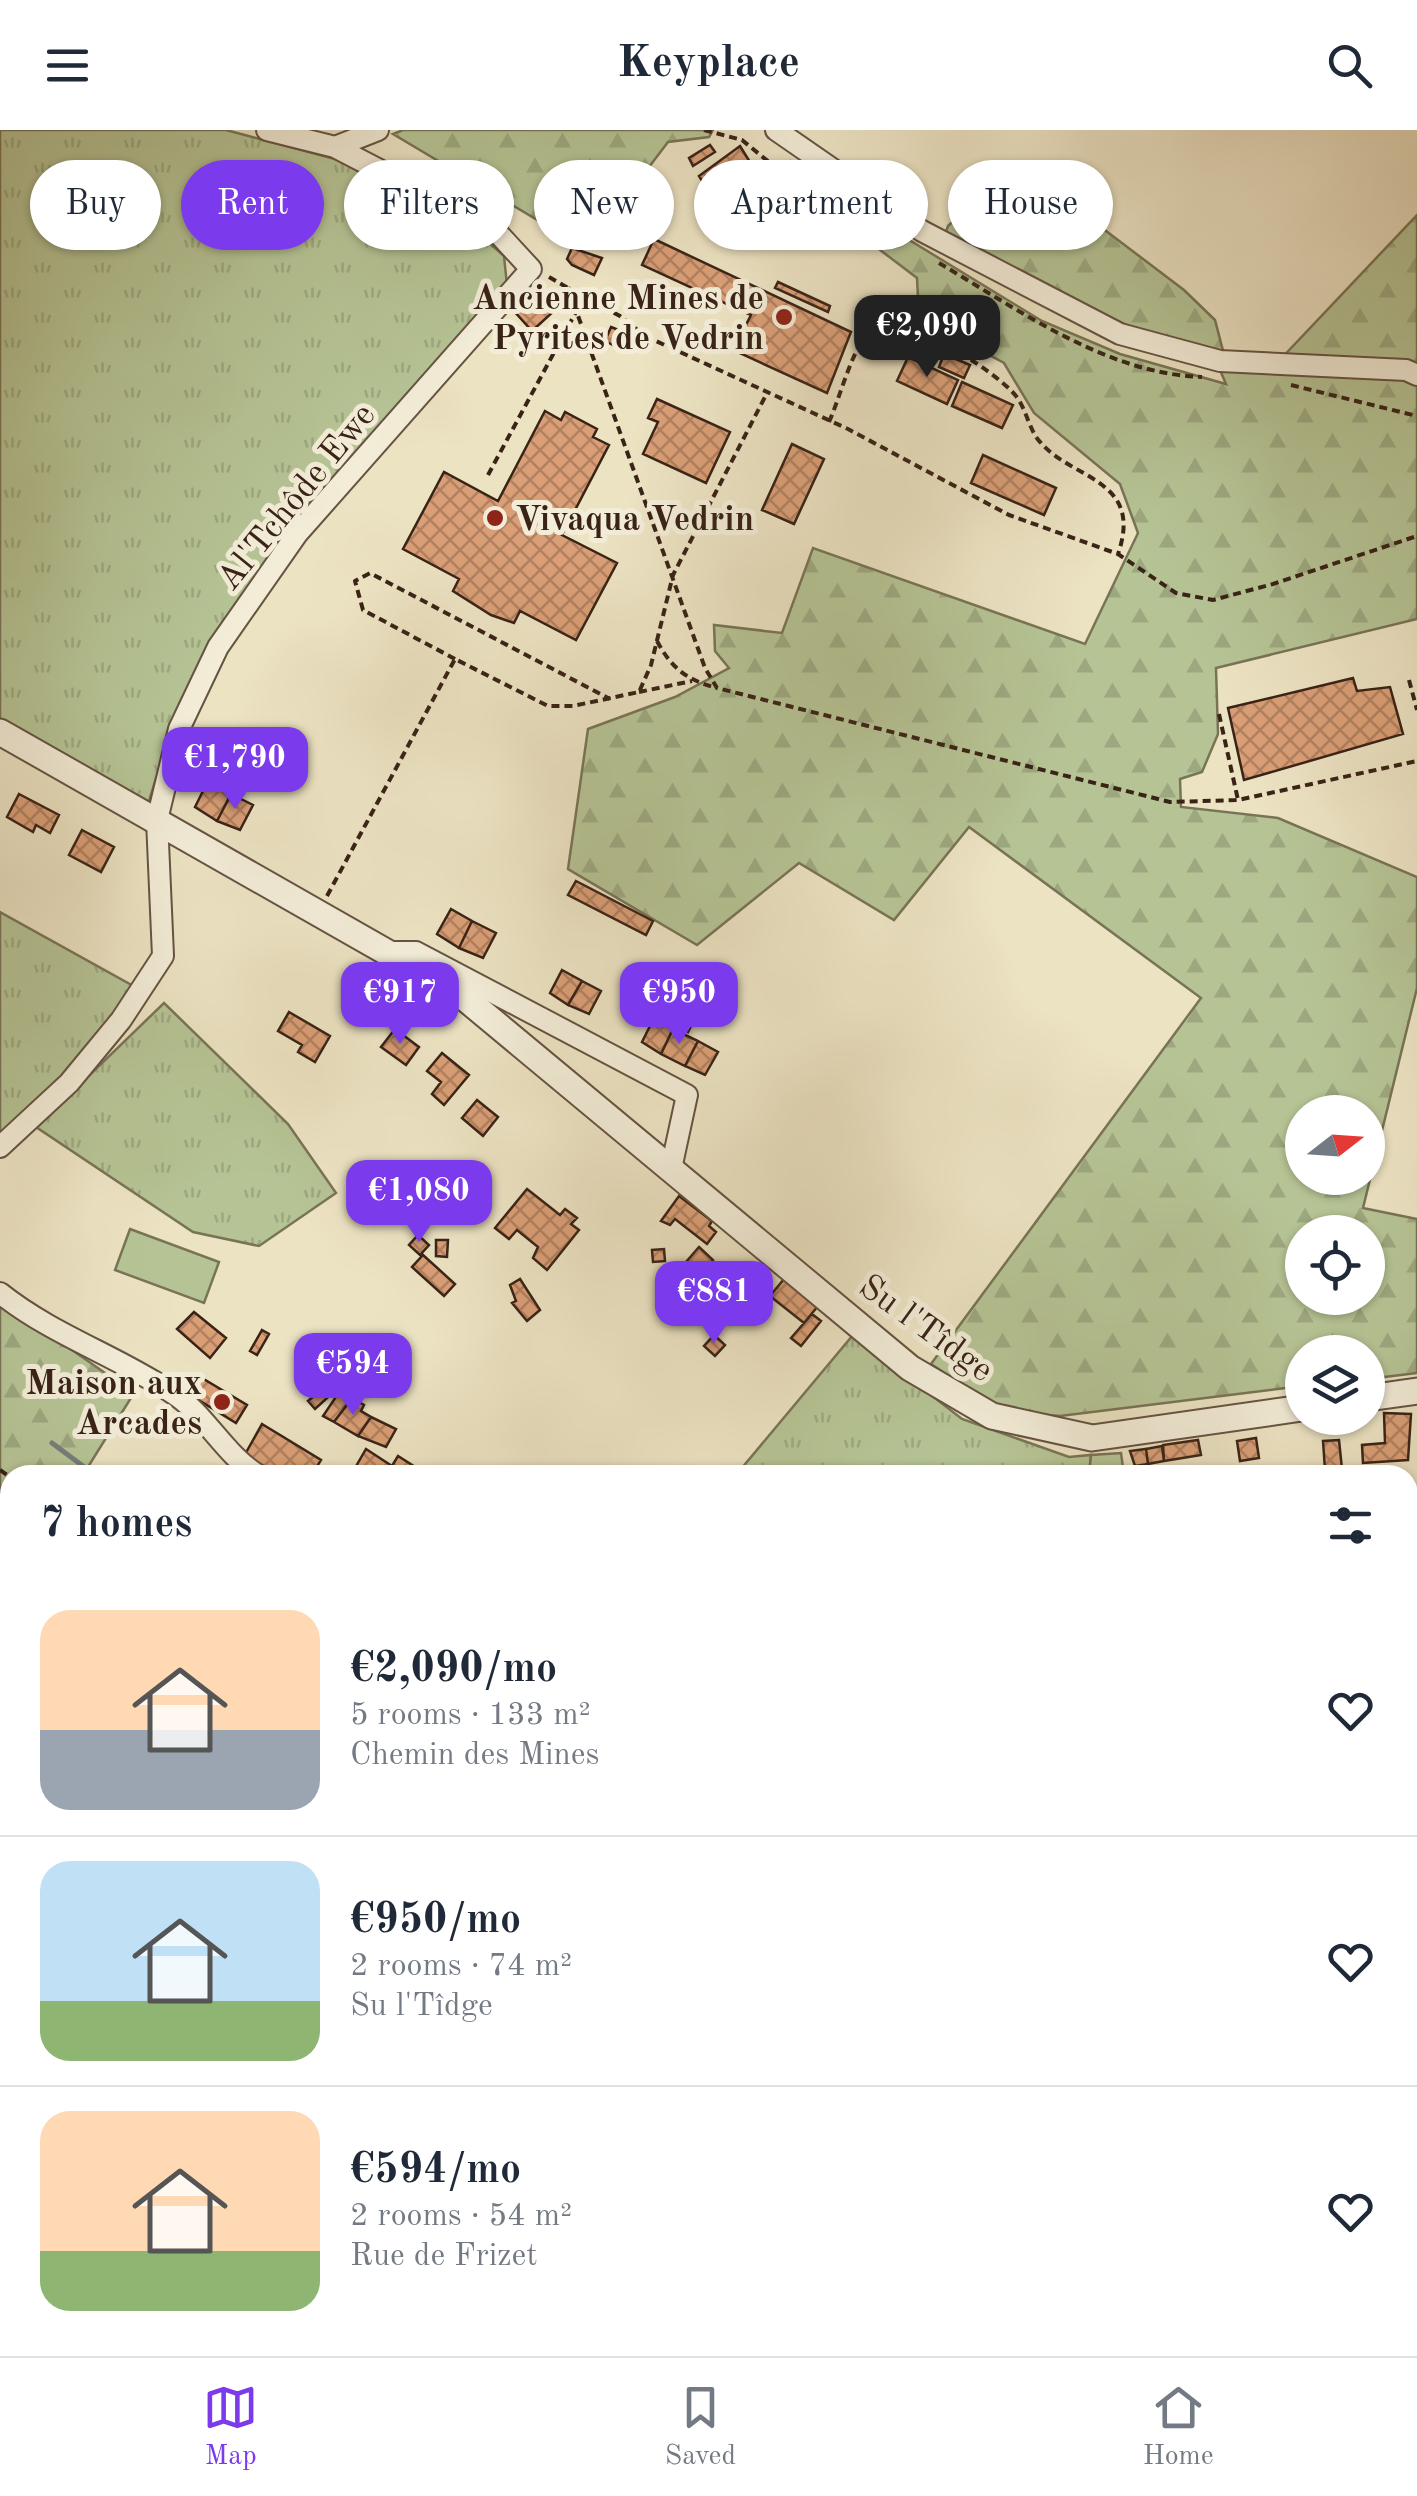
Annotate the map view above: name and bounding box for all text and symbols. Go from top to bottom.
icon: menu [40,38,95,93]
icon: search [1322,38,1377,93]
text: Keyplace [617,42,800,87]
chip: Buy [30,160,161,250]
chip: Rent [181,160,324,250]
chip: Filters [344,160,514,250]
chip: New [534,160,674,250]
chip: Apartment [694,160,928,250]
chip: House [948,160,1113,250]
place label: Ancienne Mines de Pyrites de Vedrin [472,282,764,357]
pin: €2,090 [846,295,1008,380]
marker: Ancienne Mines de Pyrites de Vedrin [773,306,795,328]
text: €2,090 [876,311,978,343]
street label: Al'Tchôde Ewe [211,398,383,597]
place label: Vivaqua Vedrin [515,503,754,538]
marker: Vivaqua Vedrin [484,507,506,529]
pin: €1,790 [154,727,316,812]
text: €1,790 [184,743,286,775]
pin: €917 [341,962,459,1047]
pin: €950 [620,962,738,1047]
text: €917 [363,978,437,1010]
text: €950 [642,978,716,1010]
north arrow [1285,1095,1385,1195]
map controls [1285,1095,1385,1435]
pin: €1,080 [338,1160,500,1245]
text: €1,080 [368,1176,470,1208]
button: locate [1285,1215,1385,1315]
pin: €881 [655,1261,773,1346]
street label: Su l'Tîdge [852,1269,999,1389]
text: €881 [677,1277,751,1309]
pin: €594 [294,1333,412,1418]
button: layers [1285,1335,1385,1435]
text: €594 [316,1349,390,1381]
place label: Maison aux Arcades [26,1367,202,1442]
marker: Maison aux Arcades [211,1391,233,1413]
icon: filters [1323,1498,1378,1553]
text: 7 homes [40,1504,192,1546]
text: €2,090/mo [350,1649,557,1691]
icon: home [120,1650,240,1770]
icon: heart [1323,1683,1378,1738]
text: 5 rooms · 133 m² [350,1700,591,1732]
text: Chemin des Mines [350,1740,599,1772]
text: €950/mo [350,1900,521,1942]
icon: home [120,1901,240,2021]
icon: heart [1323,1934,1378,1989]
text: 2 rooms · 74 m² [350,1951,572,1983]
text: Su l'Tîdge [350,1991,493,2023]
text: €594/mo [350,2150,521,2192]
icon: home [120,2151,240,2271]
icon: heart [1323,2184,1378,2239]
text: 2 rooms · 54 m² [350,2201,572,2233]
text: Rue de Frizet [350,2241,537,2273]
tab: Map [203,2380,258,2475]
tab: Saved [665,2380,736,2475]
tab: Home [1143,2380,1214,2475]

